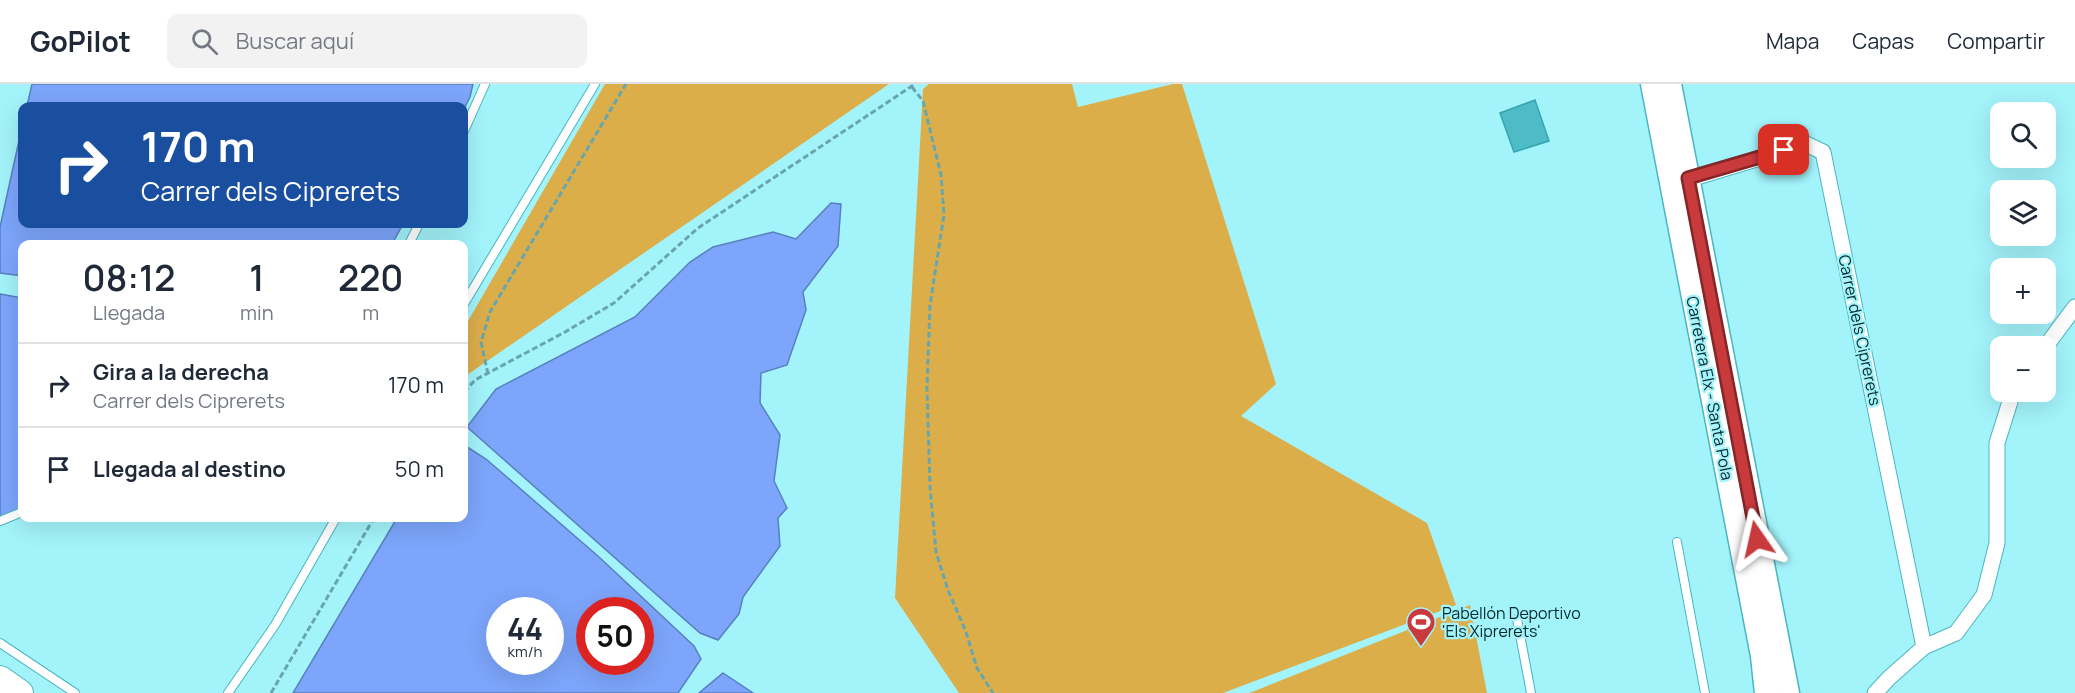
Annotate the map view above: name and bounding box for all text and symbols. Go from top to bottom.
search box [167,14,587,68]
text: GoPilot [30,22,131,60]
icon: search [188,25,221,58]
text: Buscar aquí [236,26,354,56]
text: Mapa [1766,27,1819,55]
text: Capas [1852,27,1914,55]
text: Compartir [1947,27,2045,55]
map controls [1990,102,2056,402]
button: search [1990,102,2056,168]
text: 170 m [141,117,256,175]
pin [1758,124,1809,175]
icon: right [42,126,120,204]
icon: arrive [1767,133,1800,166]
text: Carrer dels Ciprerets [141,172,400,209]
button: layers [1990,180,2056,246]
text: 08:12 [83,253,175,302]
text: 1 [249,253,264,302]
text: 220 [338,253,403,302]
street label: Carrer dels Ciprerets [1833,253,1887,407]
button: + [1990,258,2056,324]
street label: Carretera Elx - Santa Pola [1681,294,1739,482]
text: Llegada [93,299,165,326]
text: min [240,299,274,326]
text: m [362,299,379,326]
button: − [1990,336,2056,402]
text: Gira a la derecha [93,357,269,387]
icon: right [42,369,75,402]
text: 170 m [388,370,444,400]
text: Carrer dels Ciprerets [93,387,285,414]
icon: arrive [42,453,75,486]
text: Llegada al destino [93,454,286,484]
text: 50 m [395,454,444,484]
position arrow [1725,507,1789,571]
speed limit sign: 50 [576,597,654,675]
place label: Pabellón Deportivo 'Els Xiprerets' [1442,602,1581,642]
sports icon: Pabellón Deportivo 'Els Xiprerets' [1405,606,1437,648]
text: 44 [507,608,543,649]
text: km/h [508,641,542,662]

